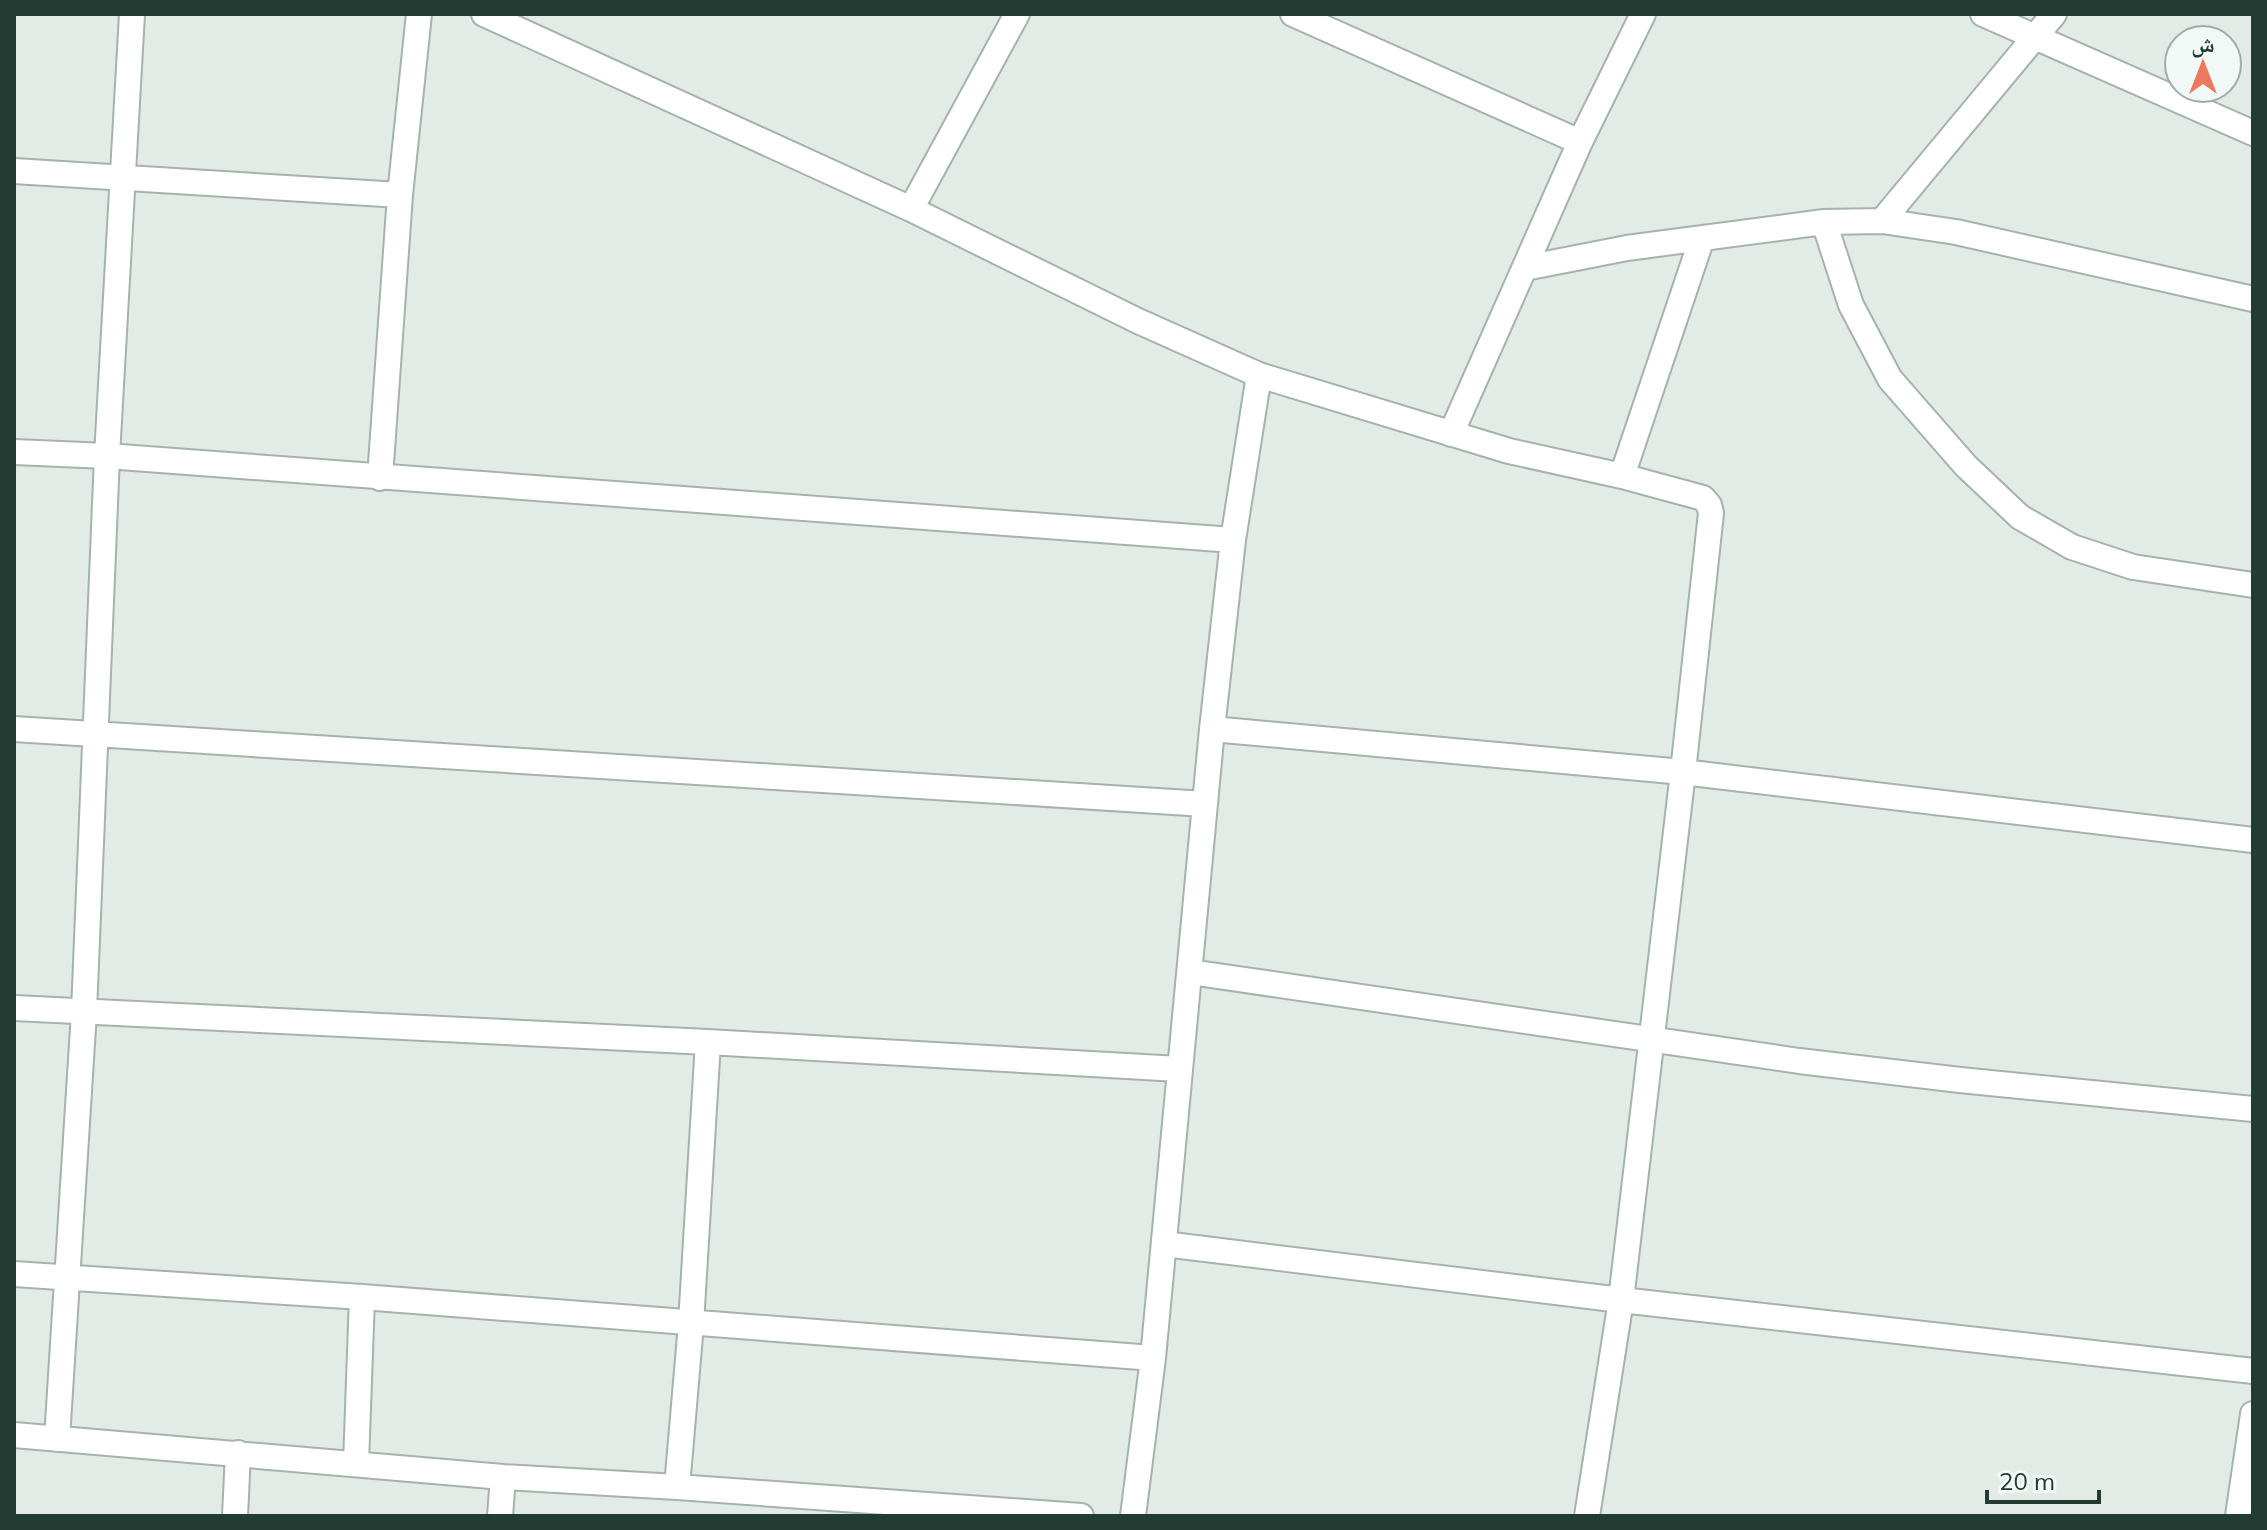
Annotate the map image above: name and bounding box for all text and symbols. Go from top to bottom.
north arrow [2163,24,2243,104]
text: ش [2191,30,2215,58]
scale bar [1987,1454,2099,1504]
text: 20 m [1999,1466,2055,1496]

